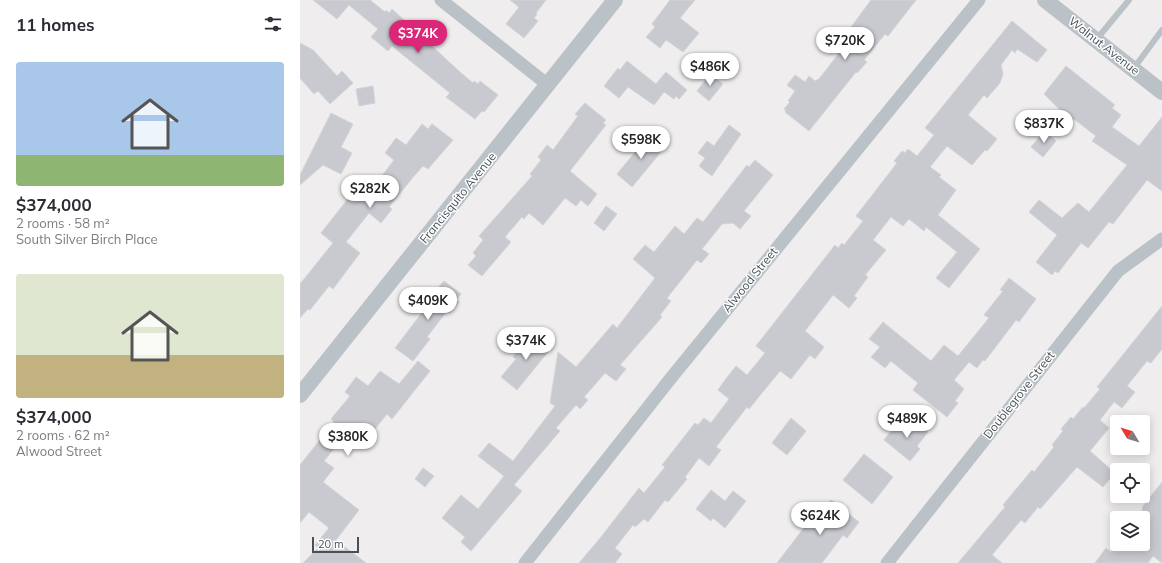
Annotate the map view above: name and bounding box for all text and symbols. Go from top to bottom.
icon: filters [262,13,284,35]
street label: Walnut Avenue [1066,13,1143,78]
text: 11 homes [16,14,95,35]
pin: $374K [390,20,446,54]
text: $374K [398,25,438,41]
pin: $720K [817,27,873,61]
text: $720K [825,32,865,48]
pin: $486K [682,53,738,87]
text: $486K [690,58,730,74]
icon: home [114,88,186,160]
pin: $837K [1016,110,1072,144]
text: $837K [1024,115,1064,131]
pin: $598K [613,126,669,160]
text: $598K [621,131,661,147]
street label: Francisquito Avenue [416,149,499,246]
pin: $282K [342,175,398,209]
text: $282K [350,180,390,196]
text: $374,000 [16,194,92,215]
text: 2 rooms · 58 m² [16,215,110,231]
text: South Silver Birch Place [16,231,158,247]
street label: Alwood Street [719,244,780,315]
pin: $409K [400,287,456,321]
text: $409K [408,292,448,308]
icon: home [114,300,186,372]
pin: $374K [498,327,554,361]
text: $374K [506,332,546,348]
street label: Doublegrove Street [980,348,1057,441]
pin: $489K [879,405,935,439]
text: $374,000 [16,406,92,427]
text: $489K [887,410,927,426]
north arrow [1110,415,1150,455]
map controls [1110,415,1150,551]
pin: $380K [320,423,376,457]
text: 2 rooms · 62 m² [16,427,110,443]
text: $380K [328,428,368,444]
text: Alwood Street [16,443,102,459]
button: locate [1110,463,1150,503]
pin: $624K [792,502,848,536]
text: $624K [800,507,840,523]
button: layers [1110,511,1150,551]
scale bar [312,535,359,554]
text: 20 m [318,537,344,551]

